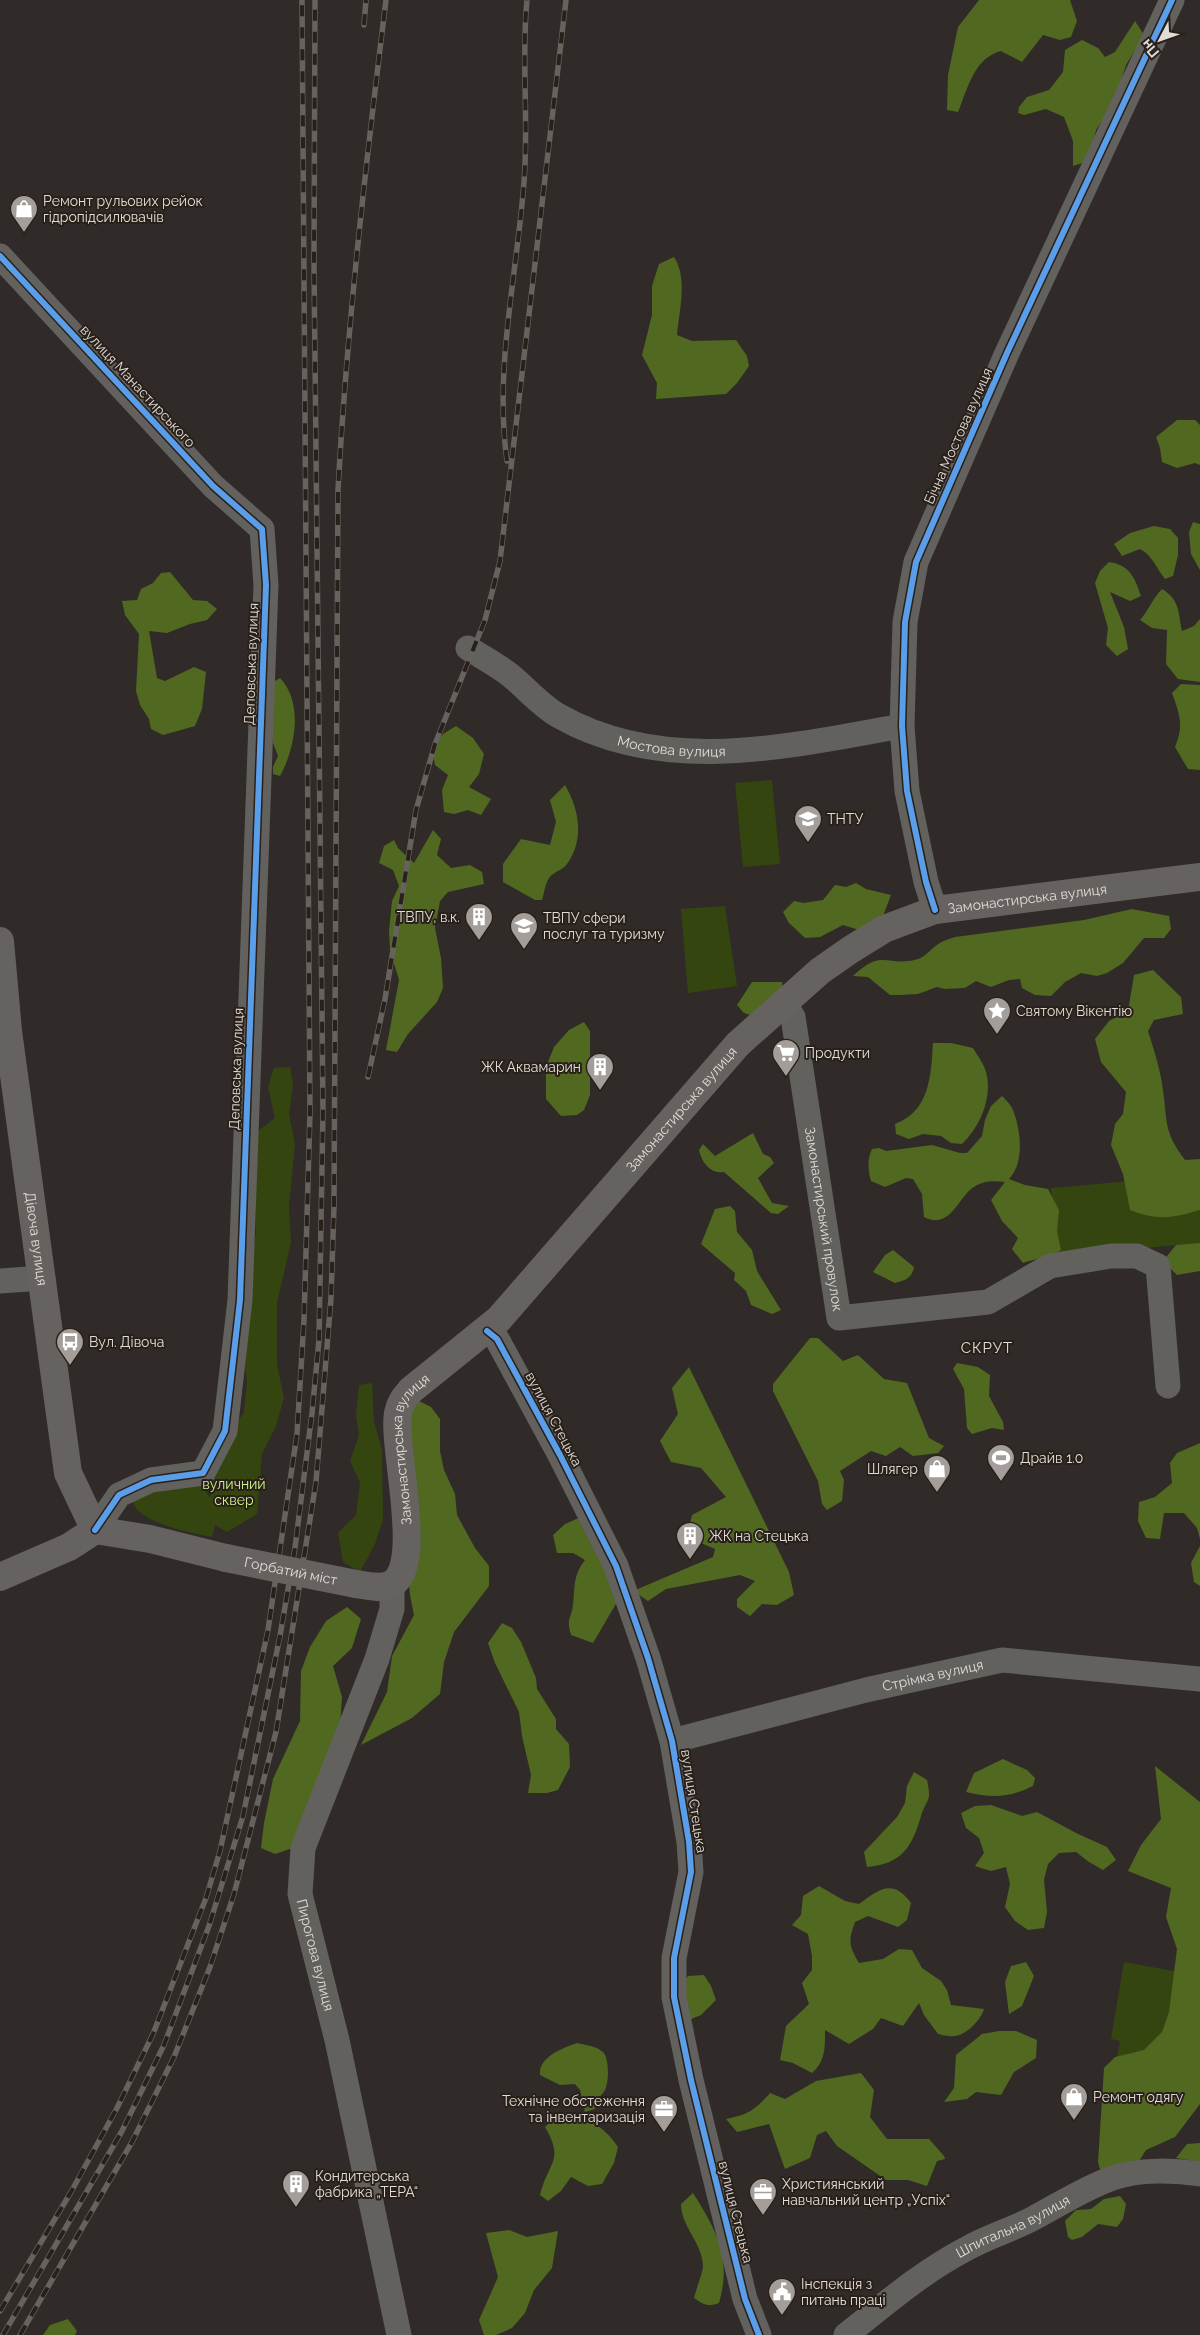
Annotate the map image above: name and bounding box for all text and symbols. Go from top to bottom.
north arrow [1135,15,1185,65]
text: Пн [1138,36,1162,61]
place label: Ремонт рульових рейок гідропідсилювачів [43,193,203,225]
shop icon: Ремонт рульових рейок гідропідсилювачів [9,194,39,233]
street label: вулиця Манастирського [77,322,199,450]
street label: Бічна Мостова вулиця [921,365,995,507]
street label: Деповська вулиця [241,603,261,725]
street label: Мостова вулиця [616,733,726,759]
school or university icon: ТНТУ [793,804,823,843]
place label: ТНТУ [827,811,863,827]
street label: Замонастирська вулиця [947,881,1108,916]
building icon: ТВПУ, в.к. [464,902,494,941]
place label: ТВПУ, в.к. [397,909,460,925]
place label: ТВПУ сфери послуг та туризму [543,910,665,942]
school or university icon: ТВПУ сфери послуг та туризму [509,911,539,950]
place icon: Святому Вікентію [982,996,1012,1035]
place label: Святому Вікентію [1016,1003,1132,1019]
street label: Деповська вулиця [226,1008,246,1130]
supermarket icon: Продукти [771,1038,801,1077]
street label: Замонастирська вулиця [623,1043,740,1175]
place label: Продукти [805,1045,870,1061]
building icon: ЖК Аквамарин [585,1052,615,1091]
place label: ЖК Аквамарин [481,1059,581,1075]
street label: Замонастирський провулок [802,1126,846,1312]
street label: Дівоча вулиця [22,1191,50,1287]
bus stop icon: Вул. Дівоча [55,1327,85,1366]
place label: Вул. Дівоча [89,1334,164,1350]
district label: СКРУТ [961,1339,1013,1357]
street label: вулиця Стецька [522,1369,586,1469]
street label: Замонастирська вулиця [389,1370,433,1525]
sports icon: Драйв 1.0 [986,1443,1016,1482]
place label: Драйв 1.0 [1020,1450,1083,1466]
shop icon: Шлягер [922,1454,952,1493]
place label: Шлягер [867,1461,918,1477]
park label: вуличний сквер [202,1476,266,1508]
building icon: ЖК на Стецька [675,1521,705,1560]
place label: ЖК на Стецька [709,1528,809,1544]
street label: Горбатий міст [243,1554,339,1588]
street label: Стрімка вулиця [881,1656,985,1694]
street label: вулиця Стецька [678,1748,710,1854]
street label: Пирогова вулиця [294,1897,337,2012]
shop icon: Ремонт одягу [1059,2082,1089,2121]
place label: Ремонт одягу [1093,2089,1184,2105]
place label: Технічне обстеження та інвентаризація [502,2093,645,2125]
office icon: Технічне обстеження та інвентаризація [649,2094,679,2133]
street label: вулиця Стецька [716,2159,756,2265]
place label: Кондитерська фабрика „ТЕРА“ [315,2168,418,2200]
building icon: Кондитерська фабрика „ТЕРА“ [281,2169,311,2208]
place label: Християнський навчальний центр „Успіх“ [782,2176,950,2208]
office icon: Християнський навчальний центр „Успіх“ [748,2177,778,2216]
street label: Шпитальна вулиця [953,2192,1073,2261]
place label: Інспекція з питань праці [801,2276,885,2308]
public building icon: Інспекція з питань праці [767,2277,797,2316]

